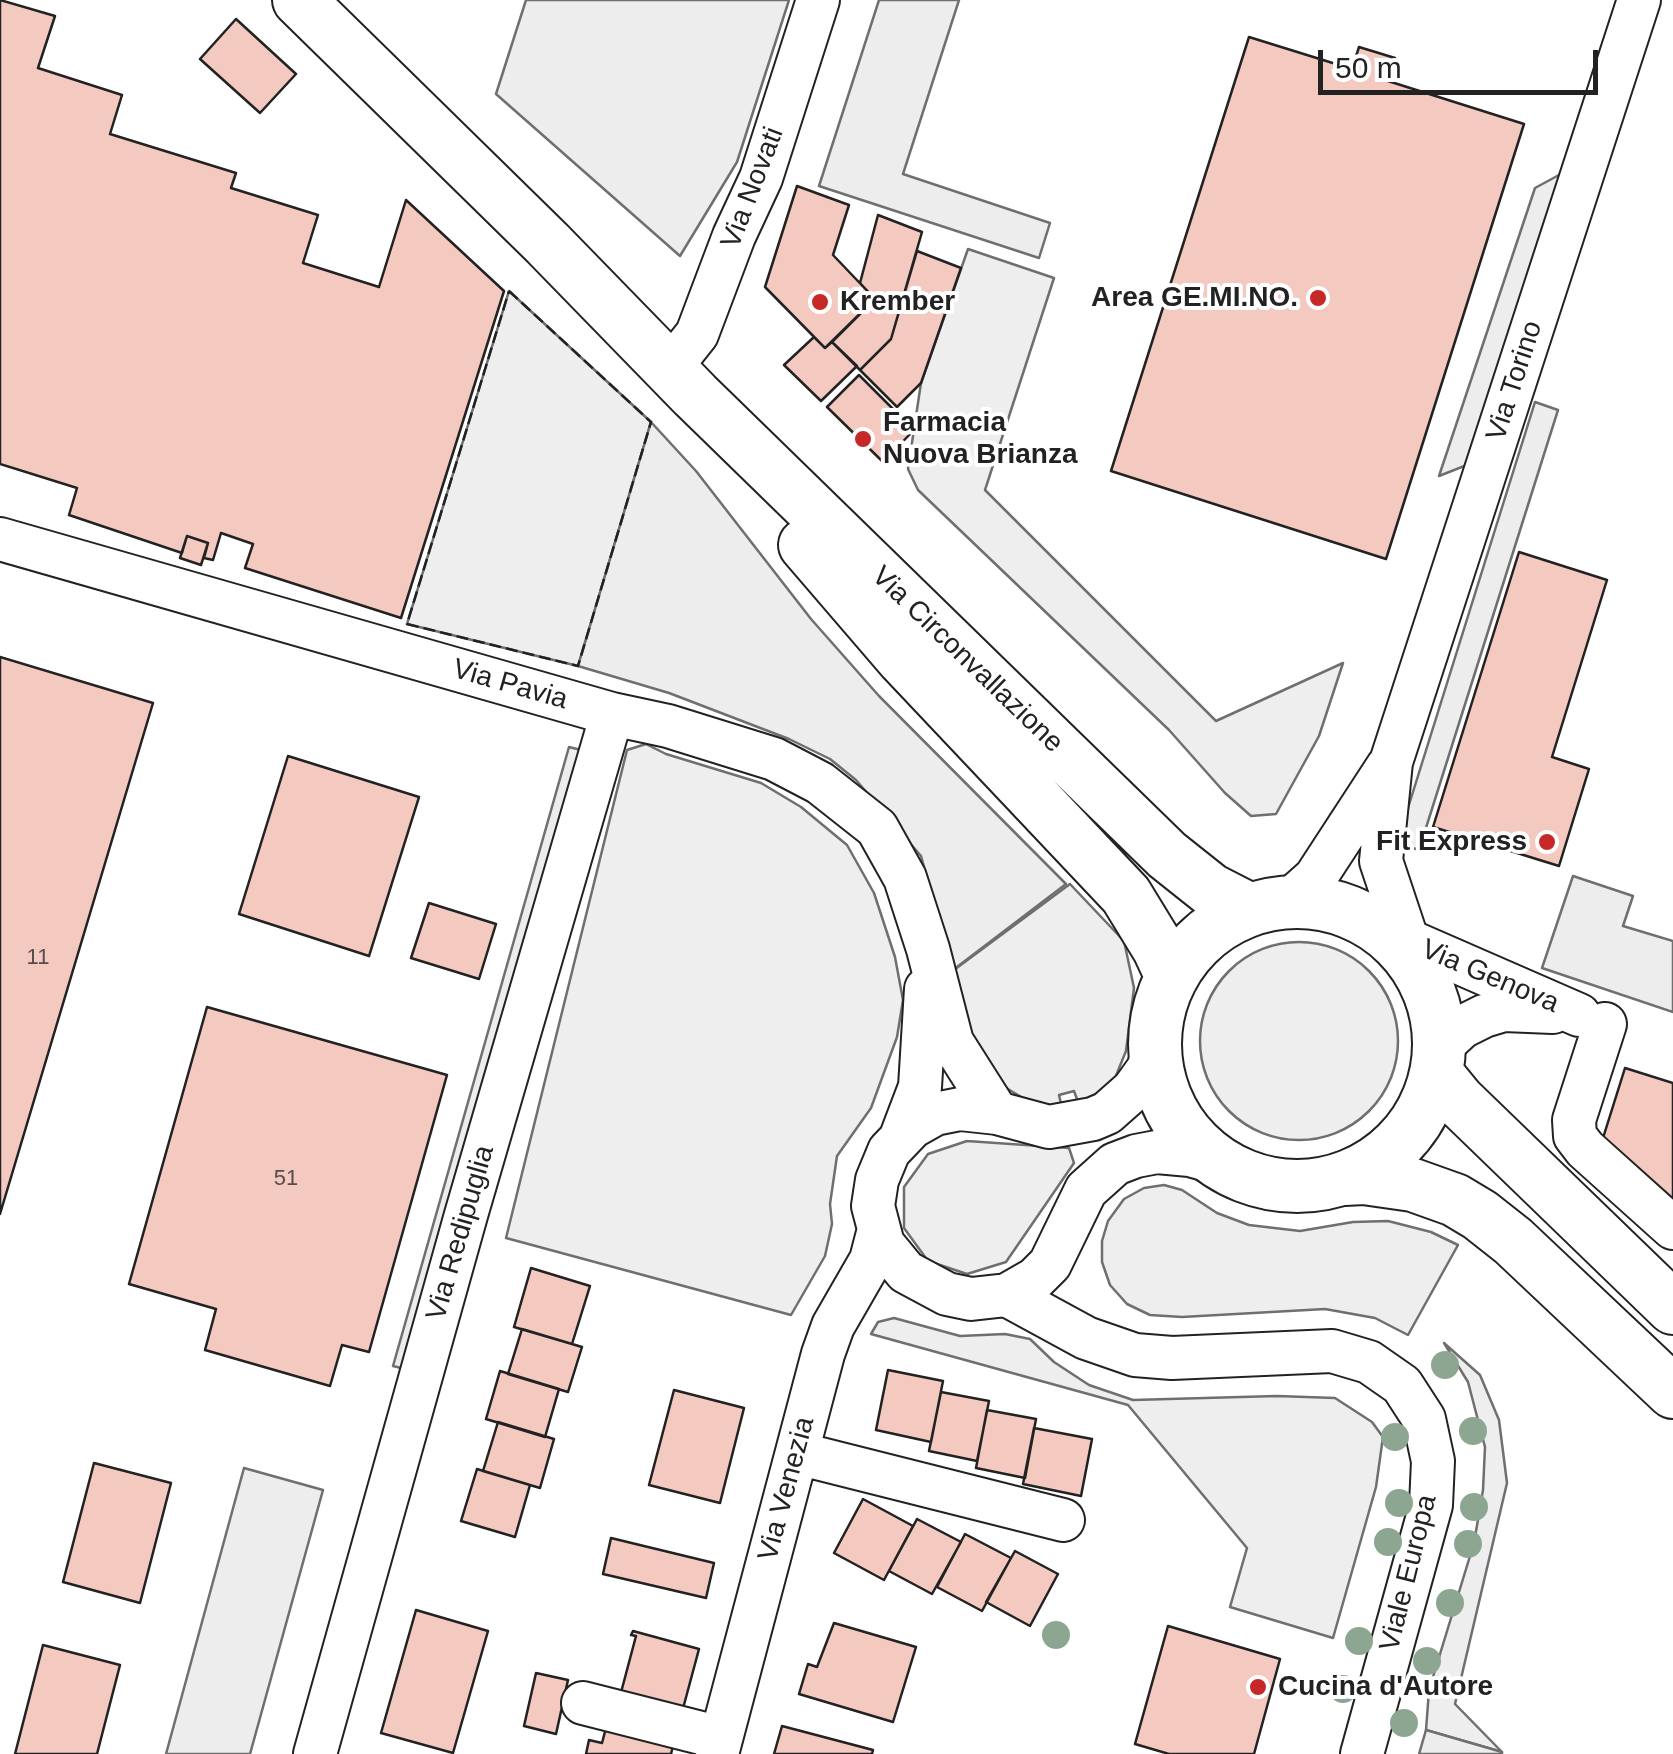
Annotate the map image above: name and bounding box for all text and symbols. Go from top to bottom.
scale bar [1323,30,1603,92]
text: 50 m [1335,51,1402,84]
street label: Via Novati [715,123,791,253]
place label: Area GE.MI.NO. [1091,281,1298,315]
place label: Krember [840,285,955,319]
marker: Area GE.MI.NO. [1307,287,1329,309]
marker: Krember [809,291,831,313]
street label: Via Torino [1480,317,1550,445]
place label: Farmacia Nuova Brianza [883,406,1077,472]
marker: Farmacia Nuova Brianza [852,428,874,450]
street label: Via Circonvallazione [864,560,1070,760]
street label: Via Pavia [449,653,571,717]
place label: Fit Express [1376,825,1527,859]
marker: Fit Express [1536,831,1558,853]
street label: Via Genova [1416,933,1564,1021]
house number: 11 [27,945,49,971]
street label: Via Redipuglia [420,1142,502,1324]
house number: 51 [274,1166,298,1192]
street label: Via Venezia [752,1413,822,1565]
street label: Viale Europa [1373,1491,1445,1655]
place label: Cucina d'Autore [1278,1670,1493,1704]
marker: Cucina d'Autore [1247,1676,1269,1698]

